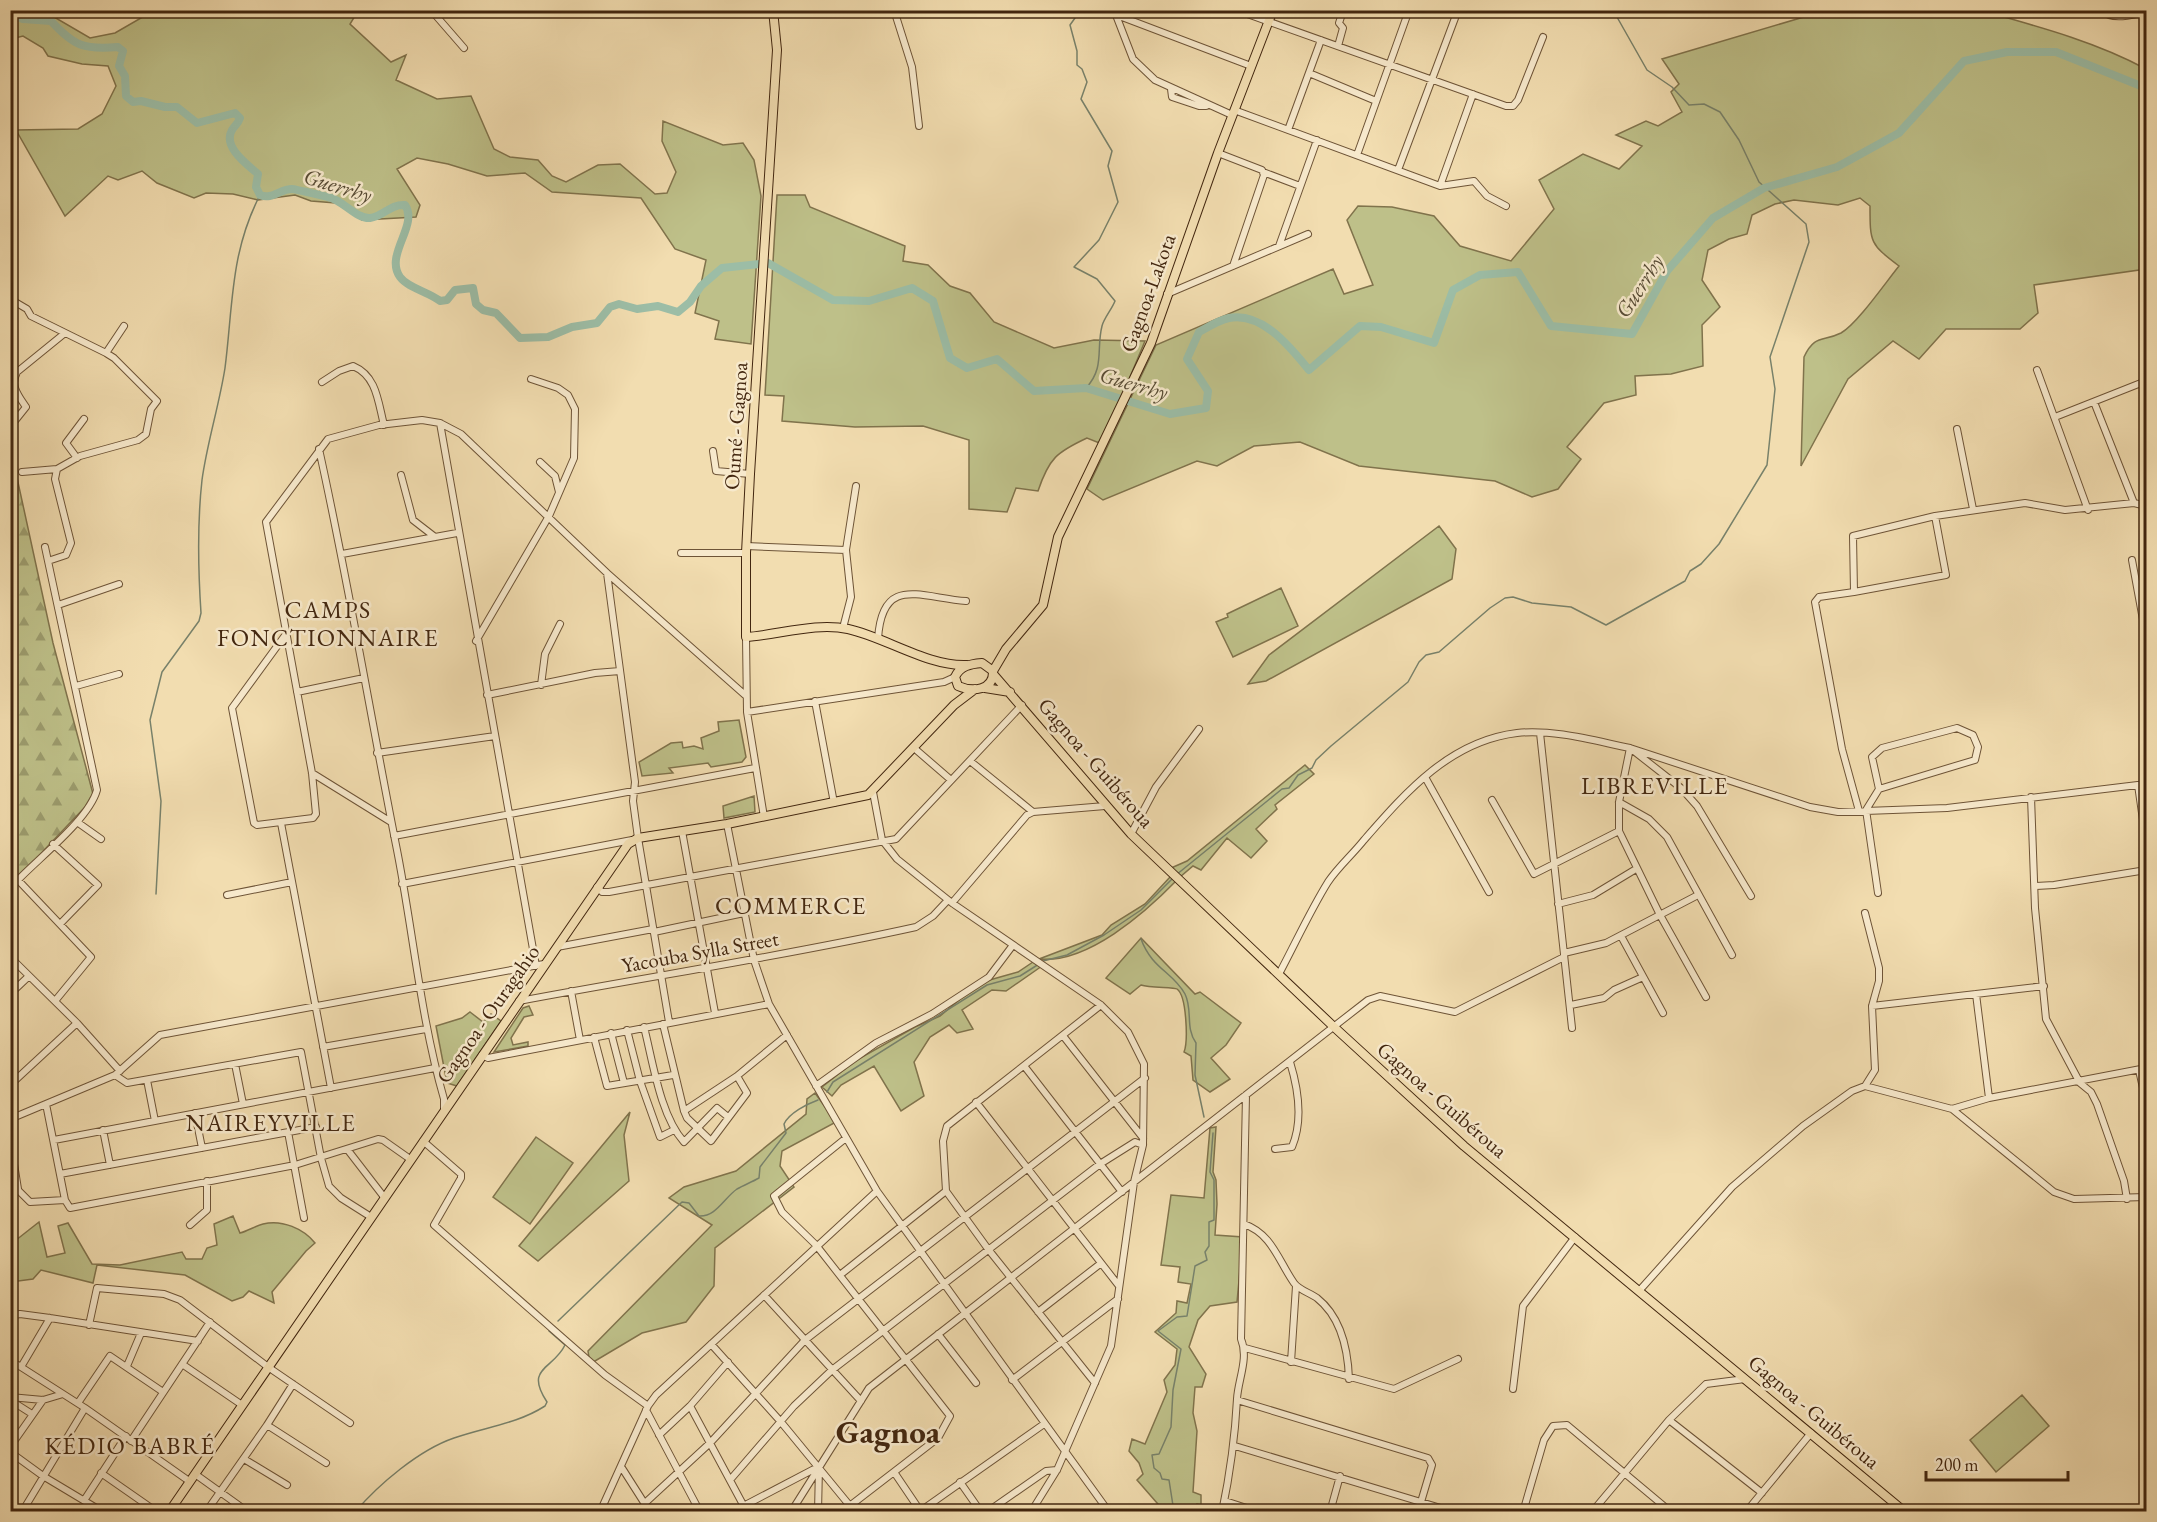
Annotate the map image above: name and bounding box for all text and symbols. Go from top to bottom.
water label: Guerrhy [300,161,376,210]
street label: Gagnoa-Lakota [1114,229,1182,356]
water label: Guerrhy [1608,249,1671,323]
water label: Guerrhy [1096,360,1171,407]
street label: Oumé - Gagnoa [718,361,753,491]
district label: CAMPS FONCTIONNAIRE [217,594,439,653]
street label: Gagnoa - Guibéroua [1032,692,1161,834]
district label: LIBREVILLE [1581,770,1729,801]
district label: COMMERCE [715,890,867,921]
street label: Yacouba Sylla Street [619,924,781,979]
street label: Gagnoa - Ouragahio [430,939,545,1088]
street label: Gagnoa - Guibéroua [1372,1036,1513,1164]
district label: NAIREYVILLE [186,1107,356,1138]
street label: Gagnoa - Guibéroua [1743,1349,1886,1475]
district label: Gagnoa [836,1410,941,1453]
district label: KÉDIO BABRÉ [44,1430,216,1461]
scale bar [1926,1444,2068,1482]
text: 200 m [1935,1453,1979,1476]

